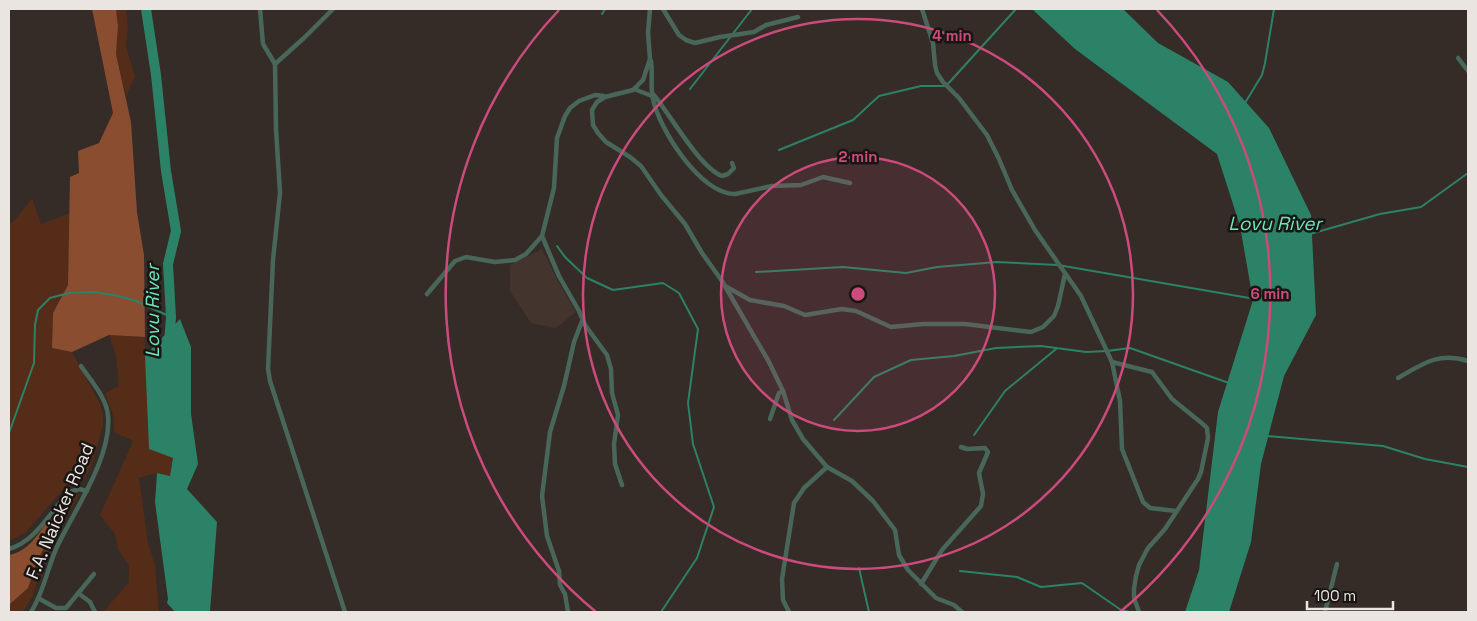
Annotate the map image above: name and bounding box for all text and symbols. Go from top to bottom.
text: 4 min [932,26,972,45]
text: 2 min [839,147,877,166]
water label: Lovu River [1228,211,1323,236]
water label: Lovu River [140,263,165,358]
text: 6 min [1250,284,1290,303]
centre of rings [849,285,867,303]
street label: F.A. Naicker Road [20,439,99,582]
scale bar [1307,578,1393,610]
text: 100 m [1314,586,1356,605]

